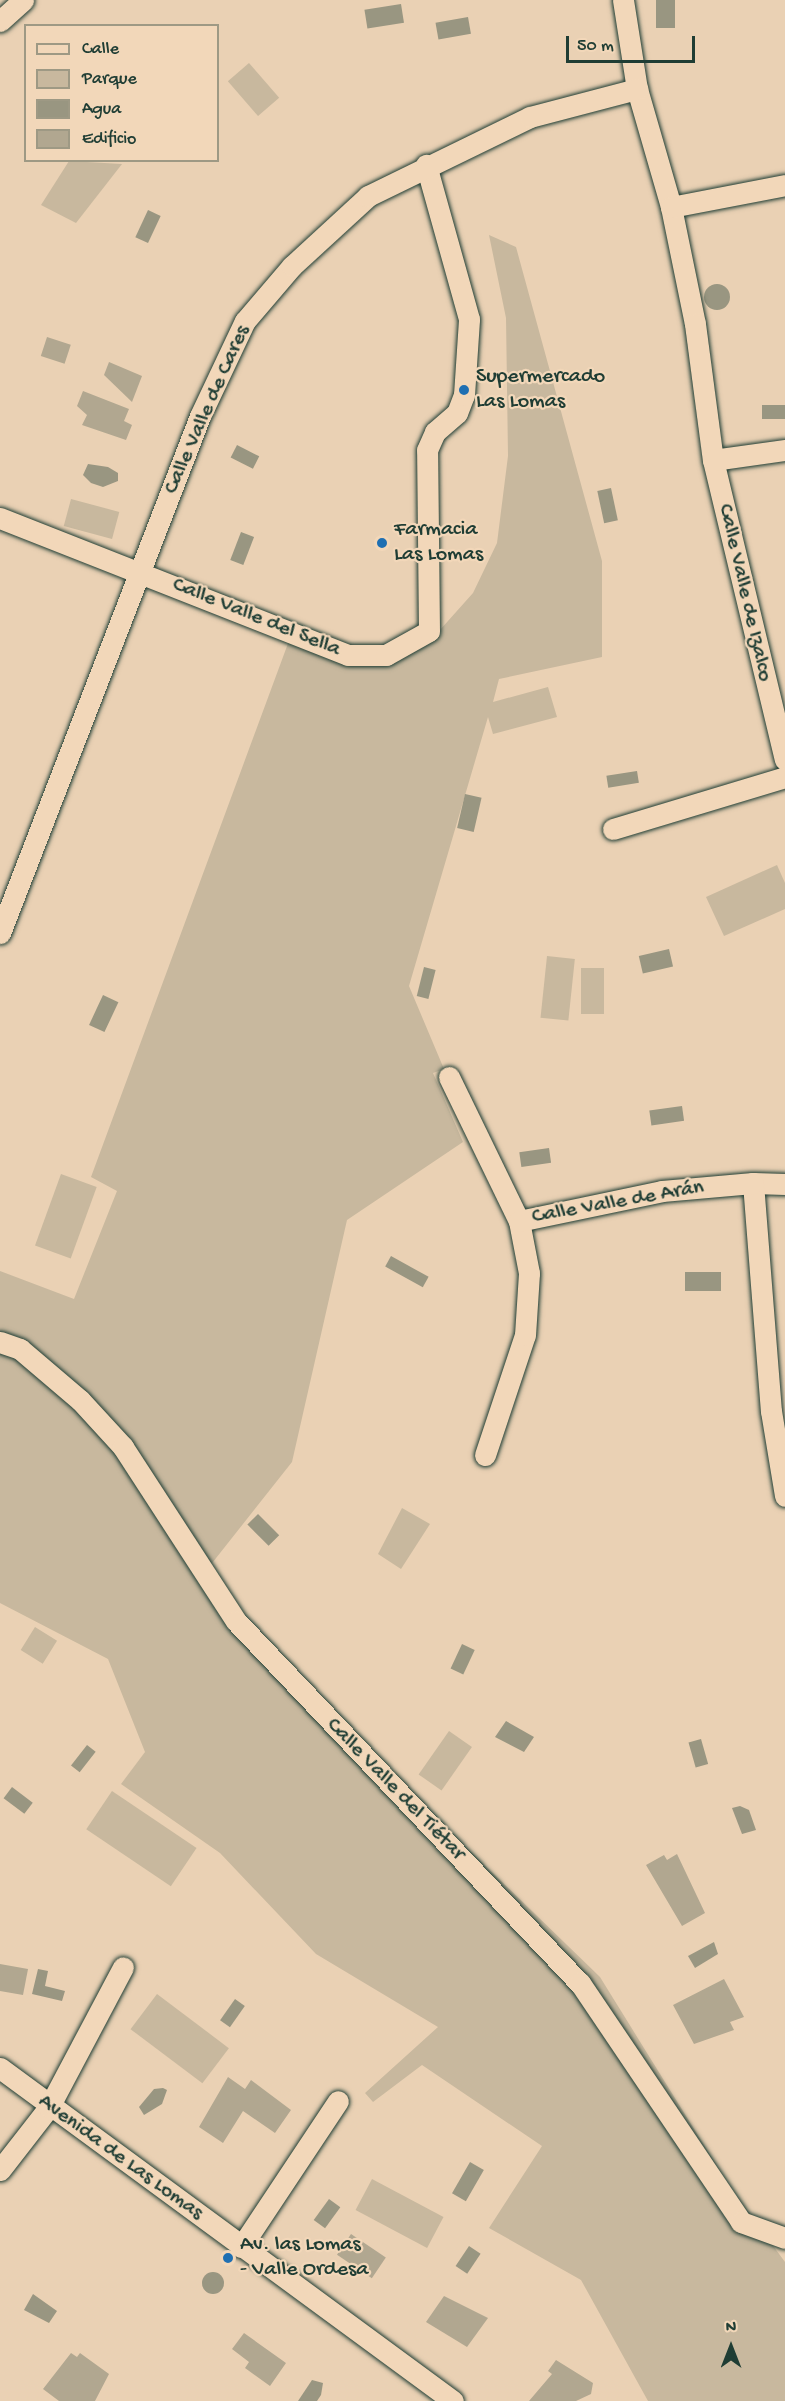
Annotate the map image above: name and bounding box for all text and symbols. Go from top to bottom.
legend [24,24,219,162]
scale bar [569,24,698,62]
text: 50 m [577,36,614,57]
text: Calle [82,39,119,60]
text: Parque [82,69,137,90]
text: Agua [82,99,121,120]
text: Edificio [82,129,136,150]
street label: Calle Valle de Cares [159,322,257,498]
place label: Supermercado Las Lomas [476,364,605,416]
marker: Supermercado Las Lomas [457,383,471,397]
street label: Calle Valle de Izalco [711,502,777,684]
place label: Farmacia Las Lomas [394,517,483,568]
marker: Farmacia Las Lomas [375,536,389,550]
street label: Calle Valle del Sella [168,572,344,664]
street label: Calle Valle de Arán [530,1175,706,1231]
street label: Calle Valle del Tiétar [320,1713,470,1867]
street label: Avenida de Las Lomas [32,2089,208,2227]
place label: Av. las Lomas - Valle Ordesa [240,2232,368,2284]
marker: Av. las Lomas - Valle Ordesa [221,2251,235,2265]
north arrow [701,2317,761,2377]
text: N [726,2319,736,2338]

